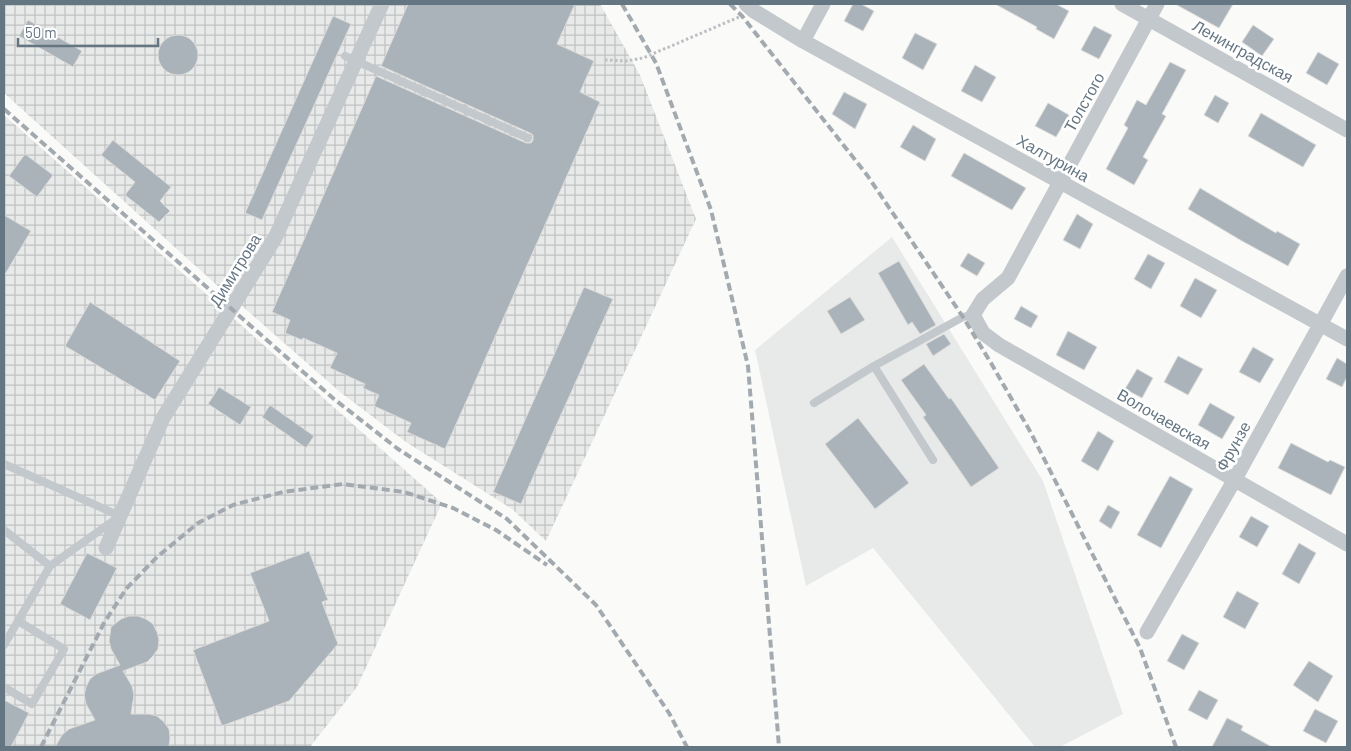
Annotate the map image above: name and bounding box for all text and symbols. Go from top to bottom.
scale bar [18,15,158,47]
street label: Ленинградская [1190,15,1297,86]
text: 50 m [25,23,57,41]
street label: Толстого [1060,69,1108,135]
street label: Халтурина [1014,130,1093,185]
street label: Димитрова [205,230,264,310]
street label: Волочаевская [1114,384,1214,453]
street label: Фрунзе [1211,418,1254,474]

